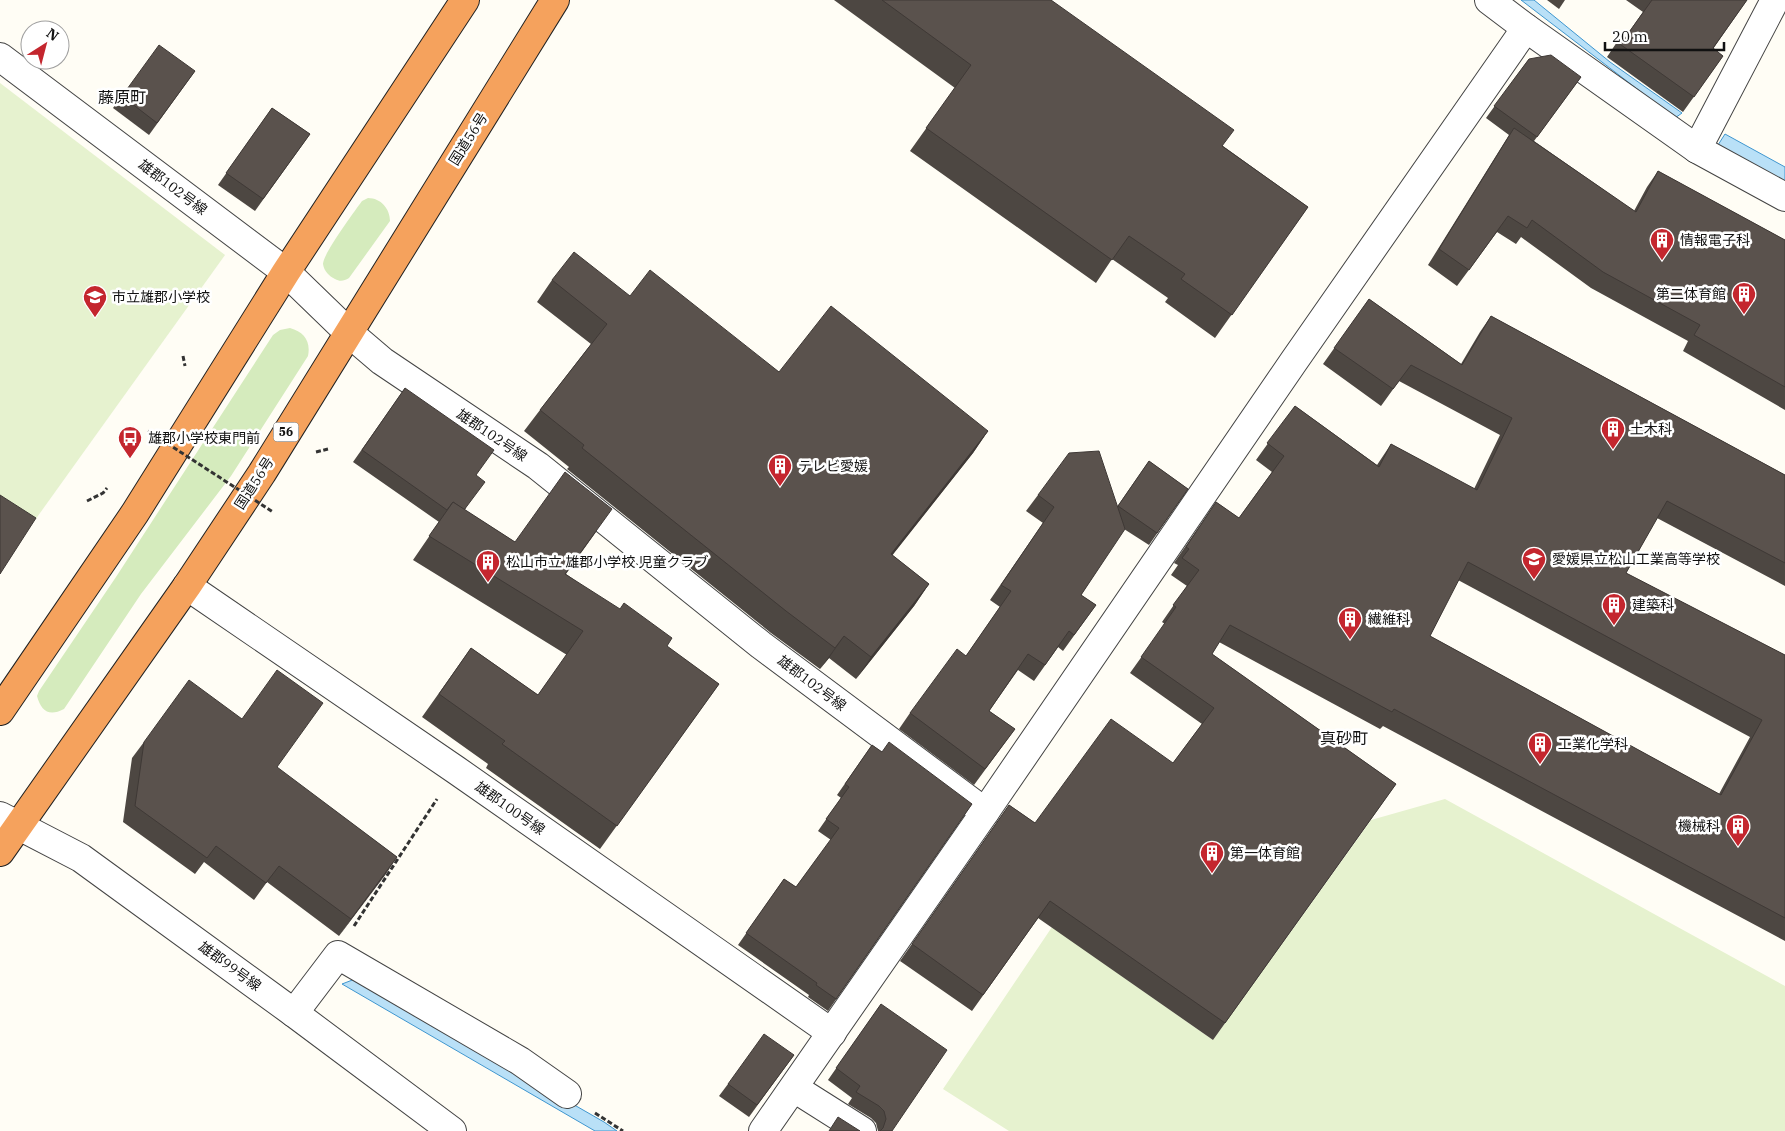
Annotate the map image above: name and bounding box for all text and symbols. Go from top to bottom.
north arrow [20,20,70,70]
scale bar [1605,20,1724,52]
text: N [43,24,62,45]
text: 20 m [1612,27,1648,46]
district label: 藤原町 [98,87,146,107]
street label: 国道56号 [445,109,491,169]
street label: 雄郡102号線 [135,155,211,219]
building icon: 情報電子科 [1649,227,1675,261]
place label: 情報電子科 [1680,231,1750,249]
building icon: 第二体育館 [1731,281,1757,315]
school or university icon: 市立雄郡小学校 [82,284,108,318]
place label: 第二体育館 [1656,285,1726,303]
place label: 市立雄郡小学校 [112,288,210,306]
street label: 雄郡102号線 [453,405,531,465]
building icon: 土木科 [1600,416,1626,450]
place label: 土木科 [1630,420,1672,438]
road number: 56 [274,422,298,442]
bus stop icon: 雄郡小学校東門前 [117,425,143,459]
place label: 雄郡小学校東門前 [148,429,260,447]
street label: 国道56号 [230,453,278,513]
building icon: テレビ愛媛 [767,453,793,487]
place label: テレビ愛媛 [798,457,868,475]
school or university icon: 愛媛県立松山工業高等学校 [1521,546,1547,580]
building icon: 松山市立 雄郡小学校 児童クラブ [475,549,501,583]
place label: 愛媛県立松山工業高等学校 [1552,550,1720,568]
place label: 松山市立 雄郡小学校 児童クラブ [506,553,709,571]
building icon: 建築科 [1601,592,1627,626]
place label: 建築科 [1632,596,1674,614]
building icon: 繊維科 [1337,606,1363,640]
place label: 繊維科 [1368,610,1410,628]
street label: 雄郡102号線 [774,651,850,715]
district label: 真砂町 [1320,728,1368,748]
building icon: 工業化学科 [1527,731,1553,765]
place label: 工業化学科 [1558,735,1628,753]
street label: 雄郡100号線 [472,777,548,839]
building icon: 機械科 [1725,813,1751,847]
place label: 機械科 [1678,817,1720,835]
building icon: 第一体育館 [1199,840,1225,874]
place label: 第一体育館 [1230,844,1300,862]
street label: 雄郡99号線 [195,937,265,995]

